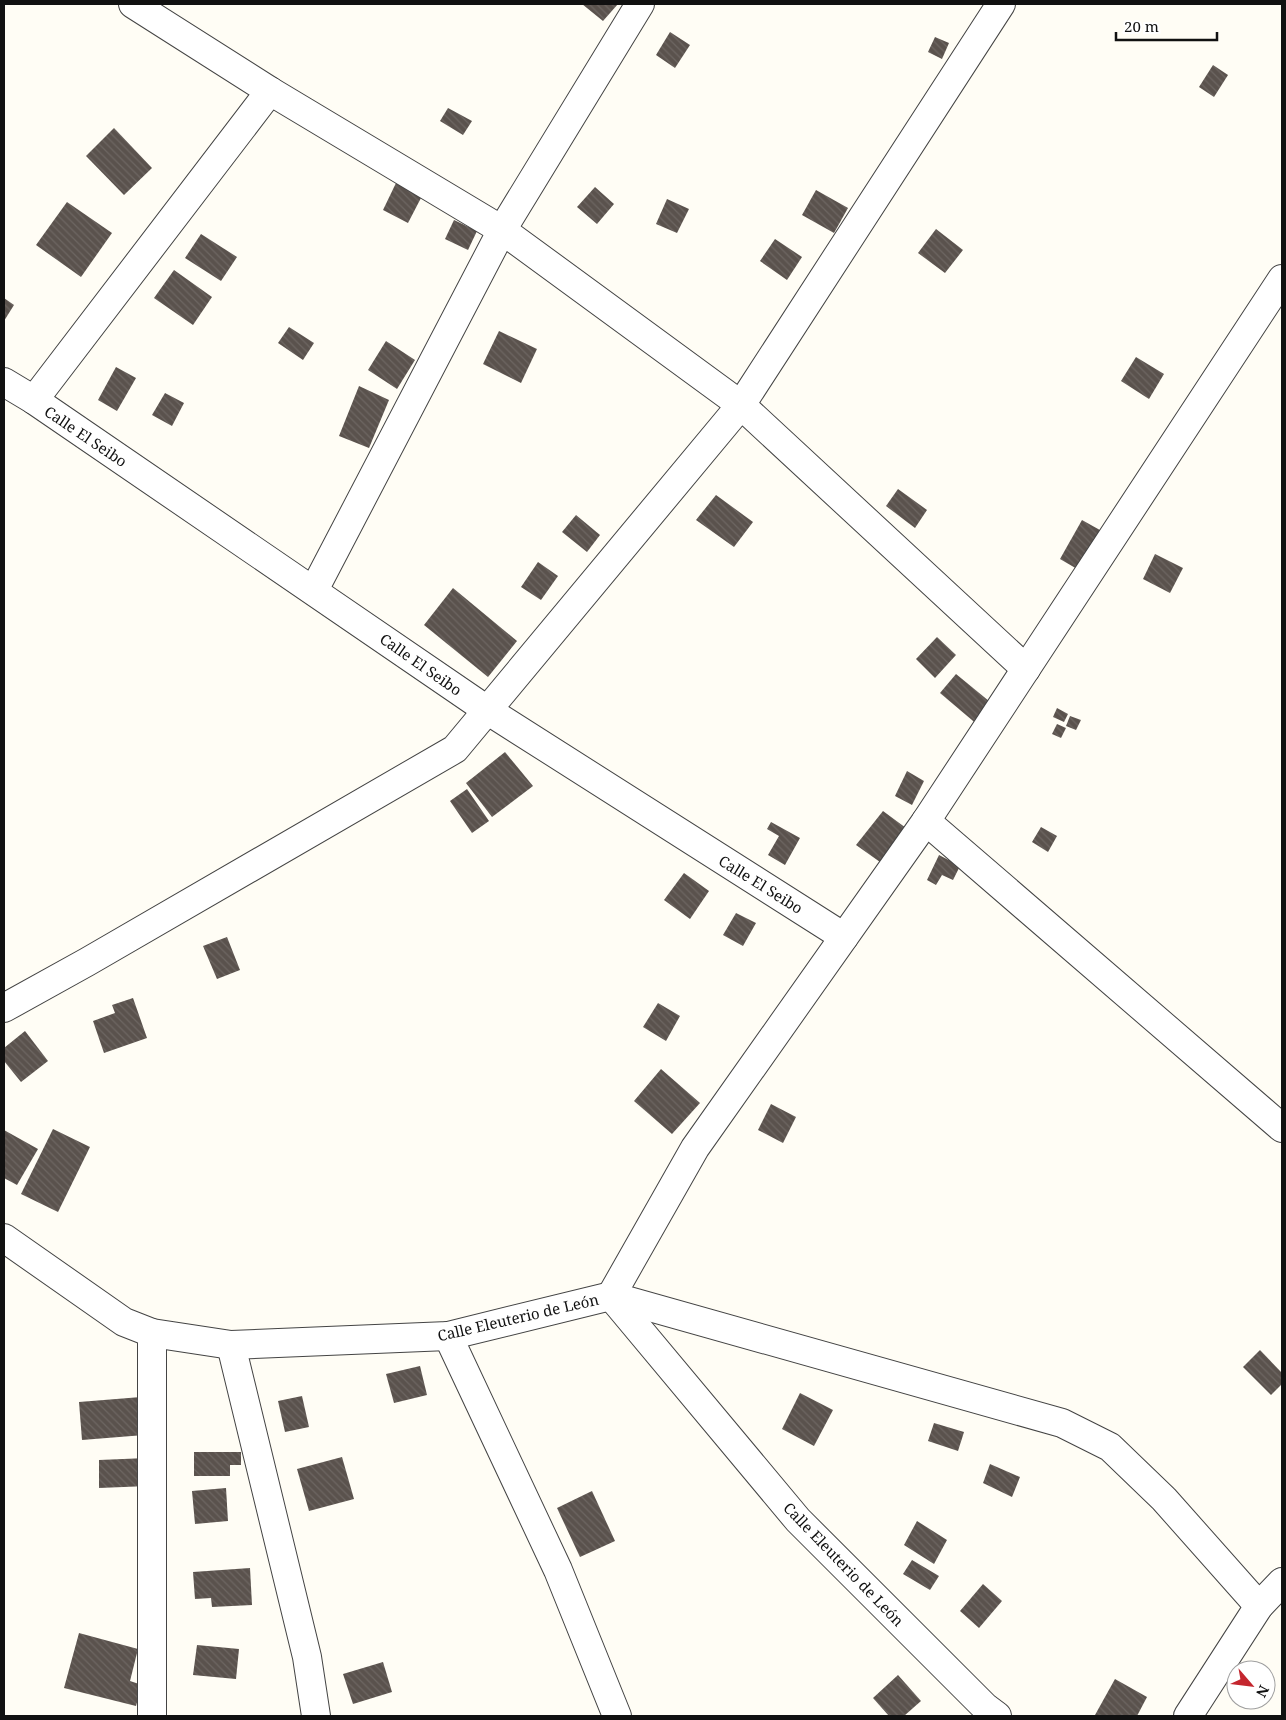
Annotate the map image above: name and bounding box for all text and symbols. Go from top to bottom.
scale bar [1116,10,1217,42]
text: 20 m [1124,16,1159,36]
street label: Calle El Seibo [41,401,131,471]
street label: Calle El Seibo [376,628,466,700]
street label: Calle El Seibo [715,850,807,918]
street label: Calle Eleuterio de León [435,1289,601,1345]
street label: Calle Eleuterio de León [779,1498,909,1631]
north arrow [1226,1660,1276,1710]
text: N [1252,1682,1274,1701]

